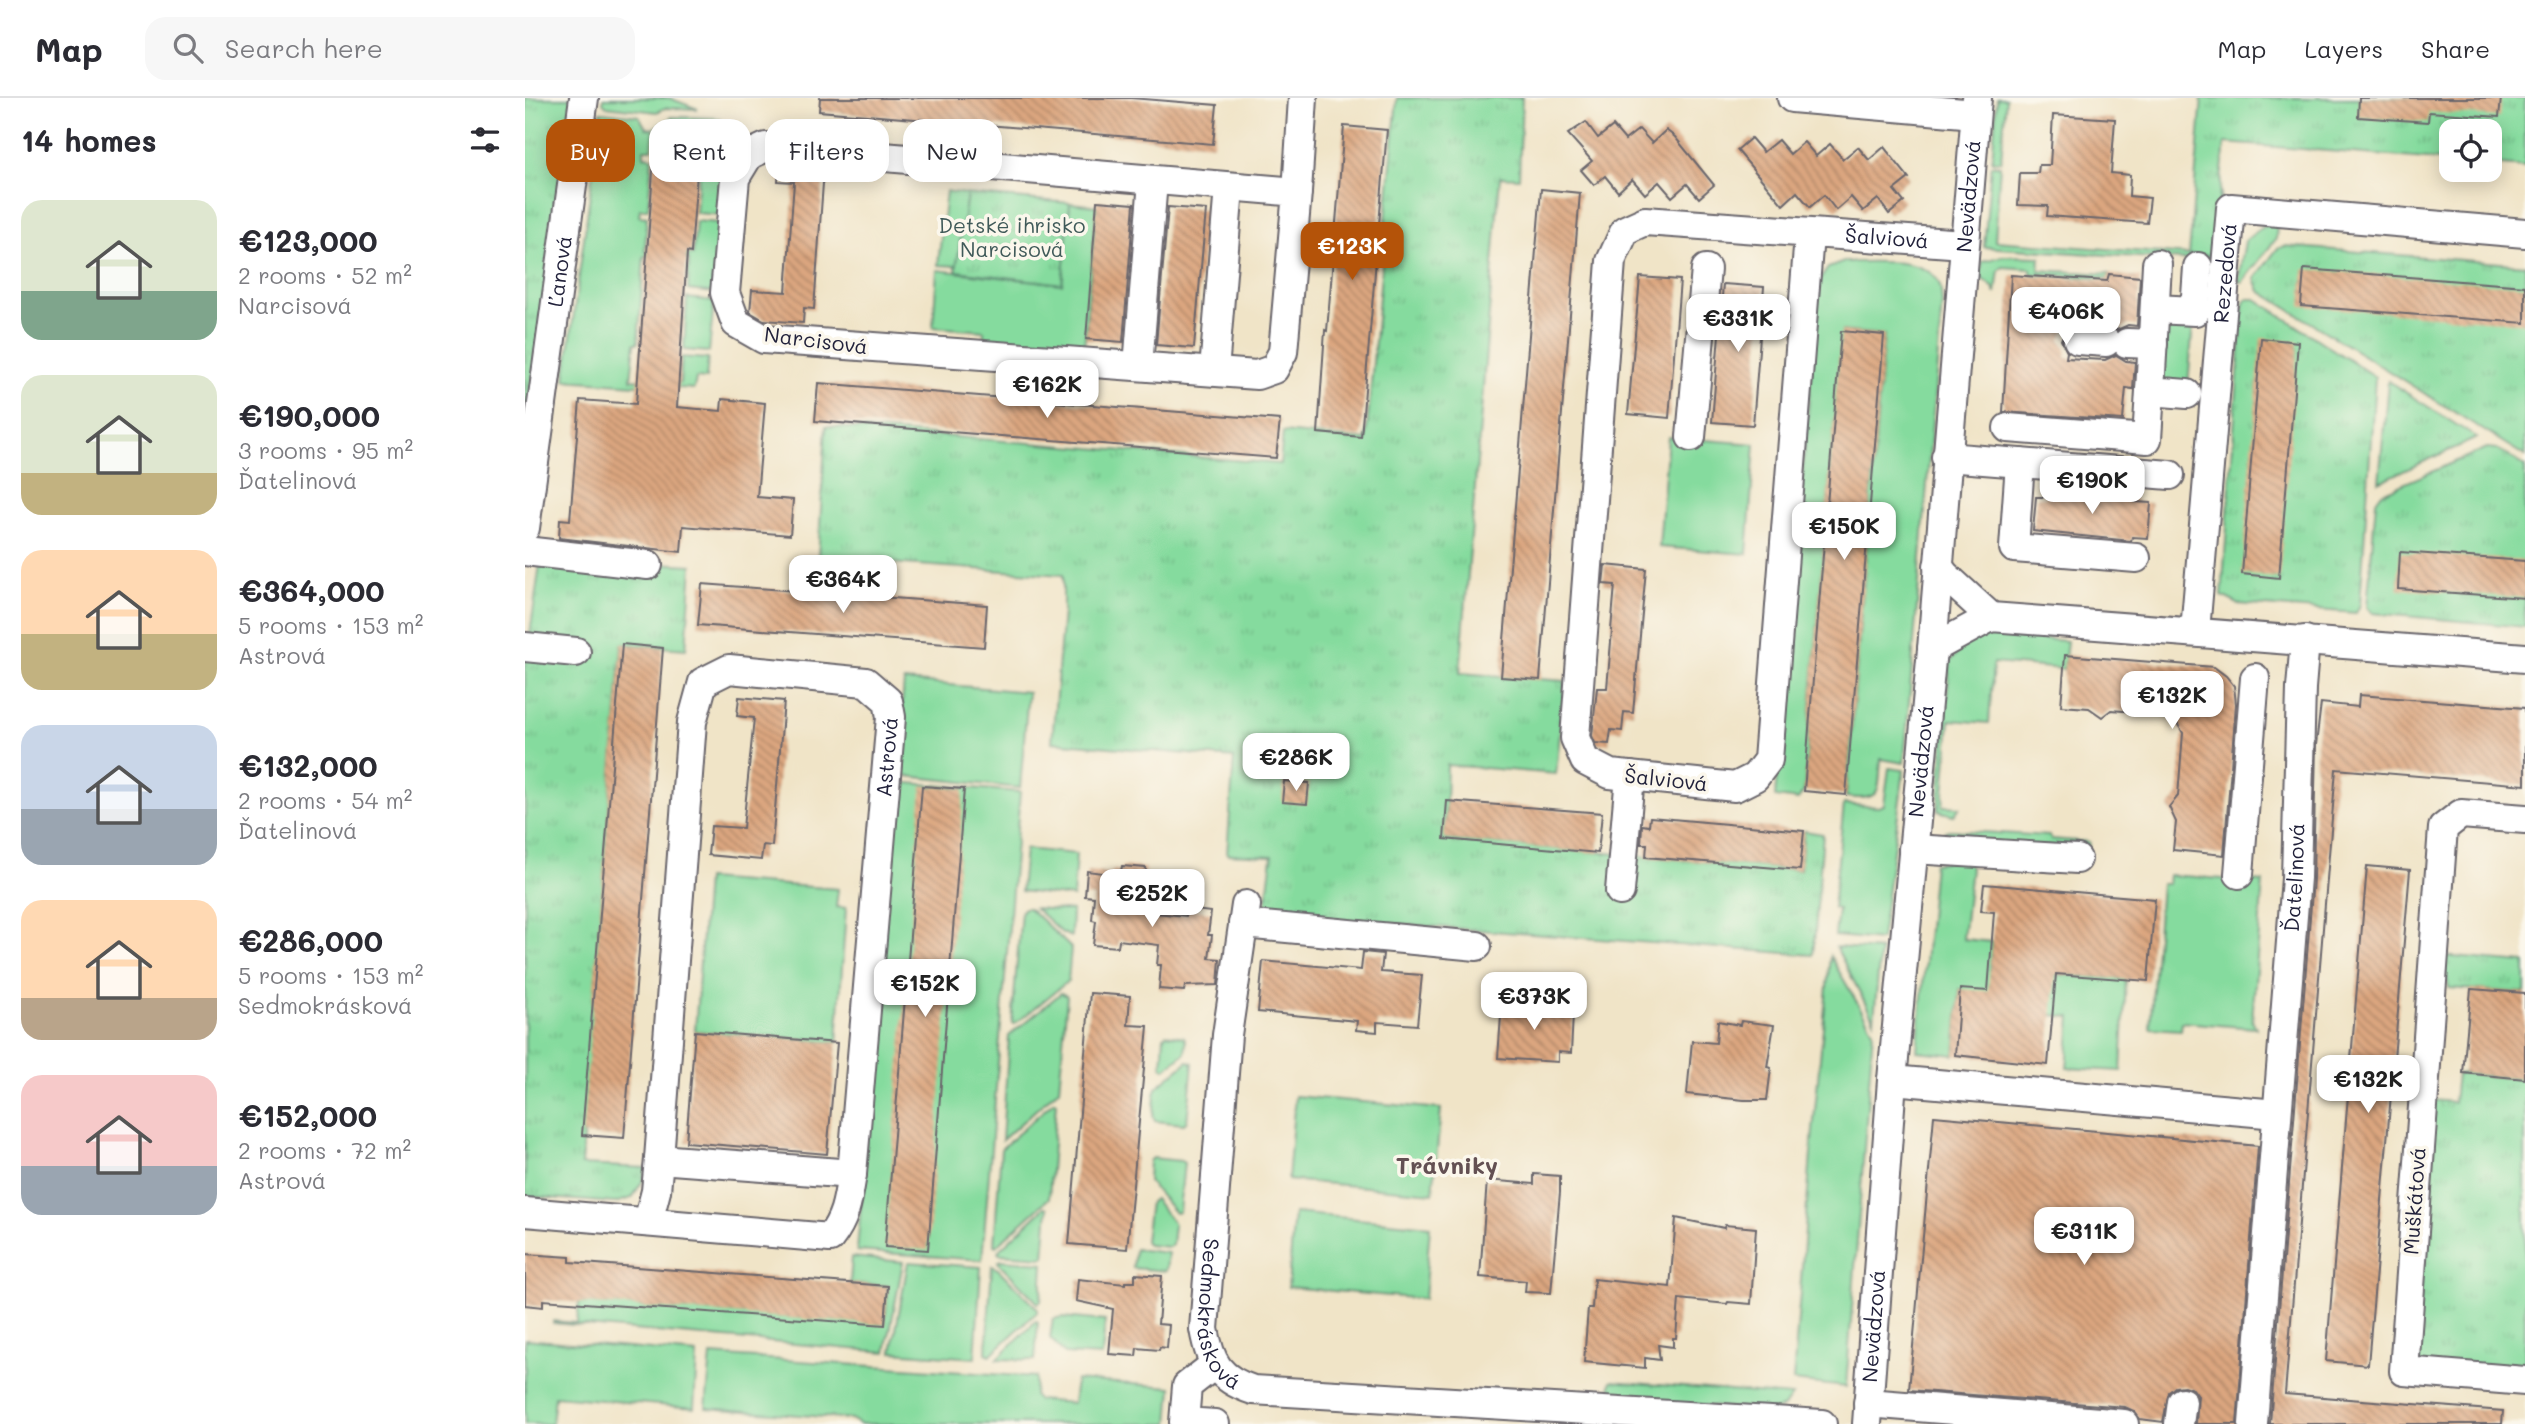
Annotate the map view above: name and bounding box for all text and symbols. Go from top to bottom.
search box [145,17,635,80]
text: Map [35,27,103,70]
icon: search [169,29,207,67]
text: Search here [225,31,383,65]
text: Map [2218,33,2266,64]
text: Layers [2304,33,2383,64]
text: Share [2421,33,2490,64]
chip: Buy [546,119,635,182]
chip: Rent [649,119,751,182]
chip: Filters [765,119,889,182]
chip: New [903,119,1002,182]
map controls [2439,119,2502,182]
button: locate [2439,119,2502,182]
text: 14 homes [21,120,157,160]
icon: filters [466,121,504,159]
street label: Nevädzová [1949,139,1986,253]
park label: Detské ihrisko Narcisová [939,211,1085,262]
text: €123,000 [238,220,377,260]
street label: Šalviová [1844,220,1930,253]
pin: €123K [1303,222,1401,282]
street label: Rezedová [2206,222,2242,324]
icon: home [77,228,161,312]
text: €123K [1317,230,1387,260]
street label: Ľanová [540,234,577,309]
text: 2 rooms · 52 m² [238,260,412,290]
pin: €406K [2017,288,2115,347]
text: Narcisová [238,290,352,320]
pin: €331K [1689,294,1787,354]
text: €406K [2027,295,2105,325]
text: €331K [1702,302,1774,332]
street label: Narcisová [763,320,869,359]
pin: €162K [998,360,1096,420]
text: €162K [1012,368,1082,398]
text: €190,000 [238,395,380,435]
icon: home [77,403,161,487]
text: 3 rooms · 95 m² [238,435,413,465]
pin: €190K [2043,456,2141,516]
text: €190K [2056,464,2128,494]
text: Ďatelinová [238,465,357,495]
pin: €150K [1795,503,1893,562]
text: €150K [1808,510,1880,540]
pin: €364K [794,556,892,615]
text: €364K [805,563,881,593]
text: €364,000 [238,570,385,610]
icon: home [77,578,161,662]
text: 5 rooms · 153 m² [238,610,423,640]
text: Astrová [238,640,326,670]
pin: €132K [2123,672,2221,731]
text: €132K [2137,679,2207,709]
street label: Nevädzová [1901,704,1939,819]
street label: Astrová [869,716,903,798]
pin: €286K [1247,734,1345,793]
text: €286K [1259,741,1333,771]
text: €132,000 [238,745,377,785]
icon: home [77,753,161,837]
street label: Šalviová [1623,761,1709,796]
text: 2 rooms · 54 m² [238,785,413,815]
text: Ďatelinová [238,815,357,845]
street label: Ďatelinová [2277,823,2309,933]
pin: €252K [1103,870,1201,929]
text: €252K [1116,877,1188,907]
text: €286,000 [238,920,383,960]
icon: home [77,928,161,1012]
text: 5 rooms · 153 m² [238,960,423,990]
pin: €152K [876,960,974,1019]
text: €152K [890,967,960,997]
pin: €373K [1485,972,1583,1032]
text: €373K [1497,980,1571,1010]
text: Sedmokrásková [238,990,412,1020]
pin: €132K [2319,1056,2417,1115]
text: €132K [2333,1063,2403,1093]
text: €152,000 [238,1095,377,1135]
icon: home [77,1103,161,1187]
text: 2 rooms · 72 m² [238,1135,411,1165]
street label: Muškátová [2396,1146,2431,1256]
district label: Trávniky [1396,1149,1498,1180]
text: Astrová [238,1165,326,1195]
pin: €311K [2035,1208,2133,1267]
text: €311K [2050,1215,2118,1245]
street label: Sedmokrásková [1192,1237,1246,1395]
street label: Nevädzová [1855,1269,1890,1383]

